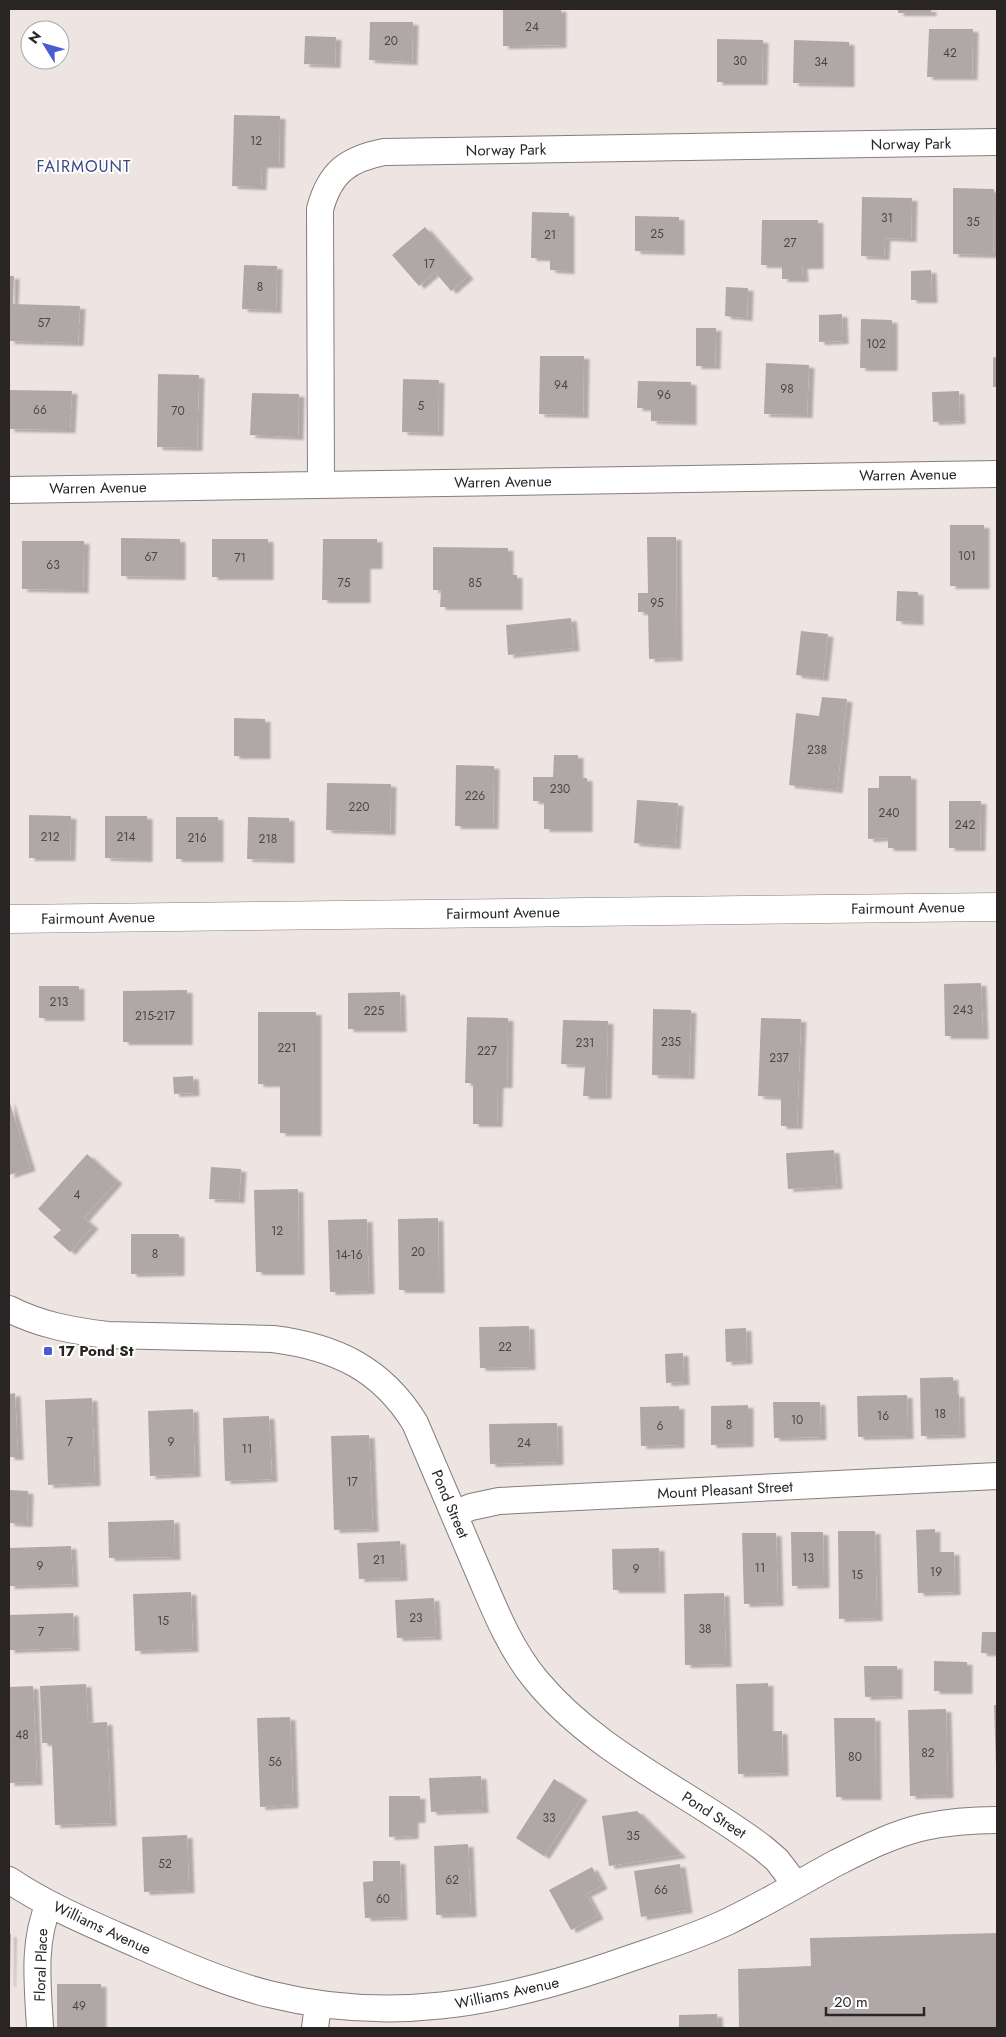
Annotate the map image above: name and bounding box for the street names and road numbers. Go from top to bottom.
street label: Norway Park [871,132,952,156]
street label: Norway Park [466,138,547,162]
street label: Warren Avenue [859,463,957,487]
street label: Warren Avenue [454,470,552,494]
street label: Warren Avenue [49,476,147,500]
street label: Fairmount Avenue [851,896,965,920]
street label: Fairmount Avenue [446,901,560,925]
street label: Fairmount Avenue [41,906,155,930]
street label: Pond Street [426,1466,474,1542]
street label: Mount Pleasant Street [657,1475,794,1505]
street label: Pond Street [678,1786,751,1844]
street label: Williams Avenue [49,1896,155,1960]
street label: Floral Place [29,1928,53,2002]
street label: Williams Avenue [453,1971,561,2015]

